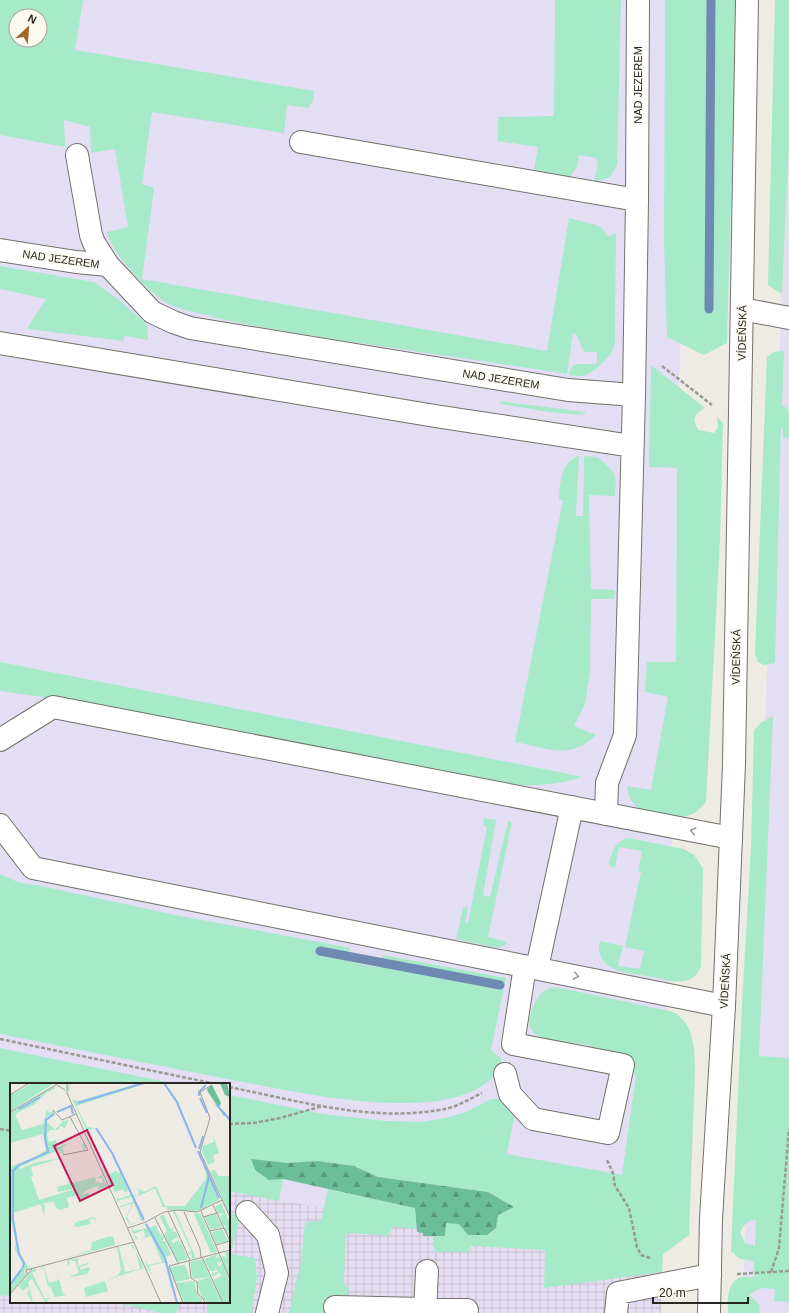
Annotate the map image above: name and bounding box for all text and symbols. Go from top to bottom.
north arrow [8,8,48,48]
text: N [26,12,39,26]
street label: NAD JEZEREM [632,46,644,124]
street label: NAD JEZEREM [22,248,100,270]
street label: VÍDEŇSKÁ [736,304,748,361]
street label: NAD JEZEREM [462,367,540,391]
street label: VÍDEŇSKÁ [730,628,742,685]
one-way arrow [690,827,696,835]
street label: VÍDEŇSKÁ [718,952,732,1009]
one-way arrow [573,971,579,980]
inset map [10,1083,230,1303]
scale bar [653,1279,748,1305]
text: 20 m [659,1286,686,1300]

